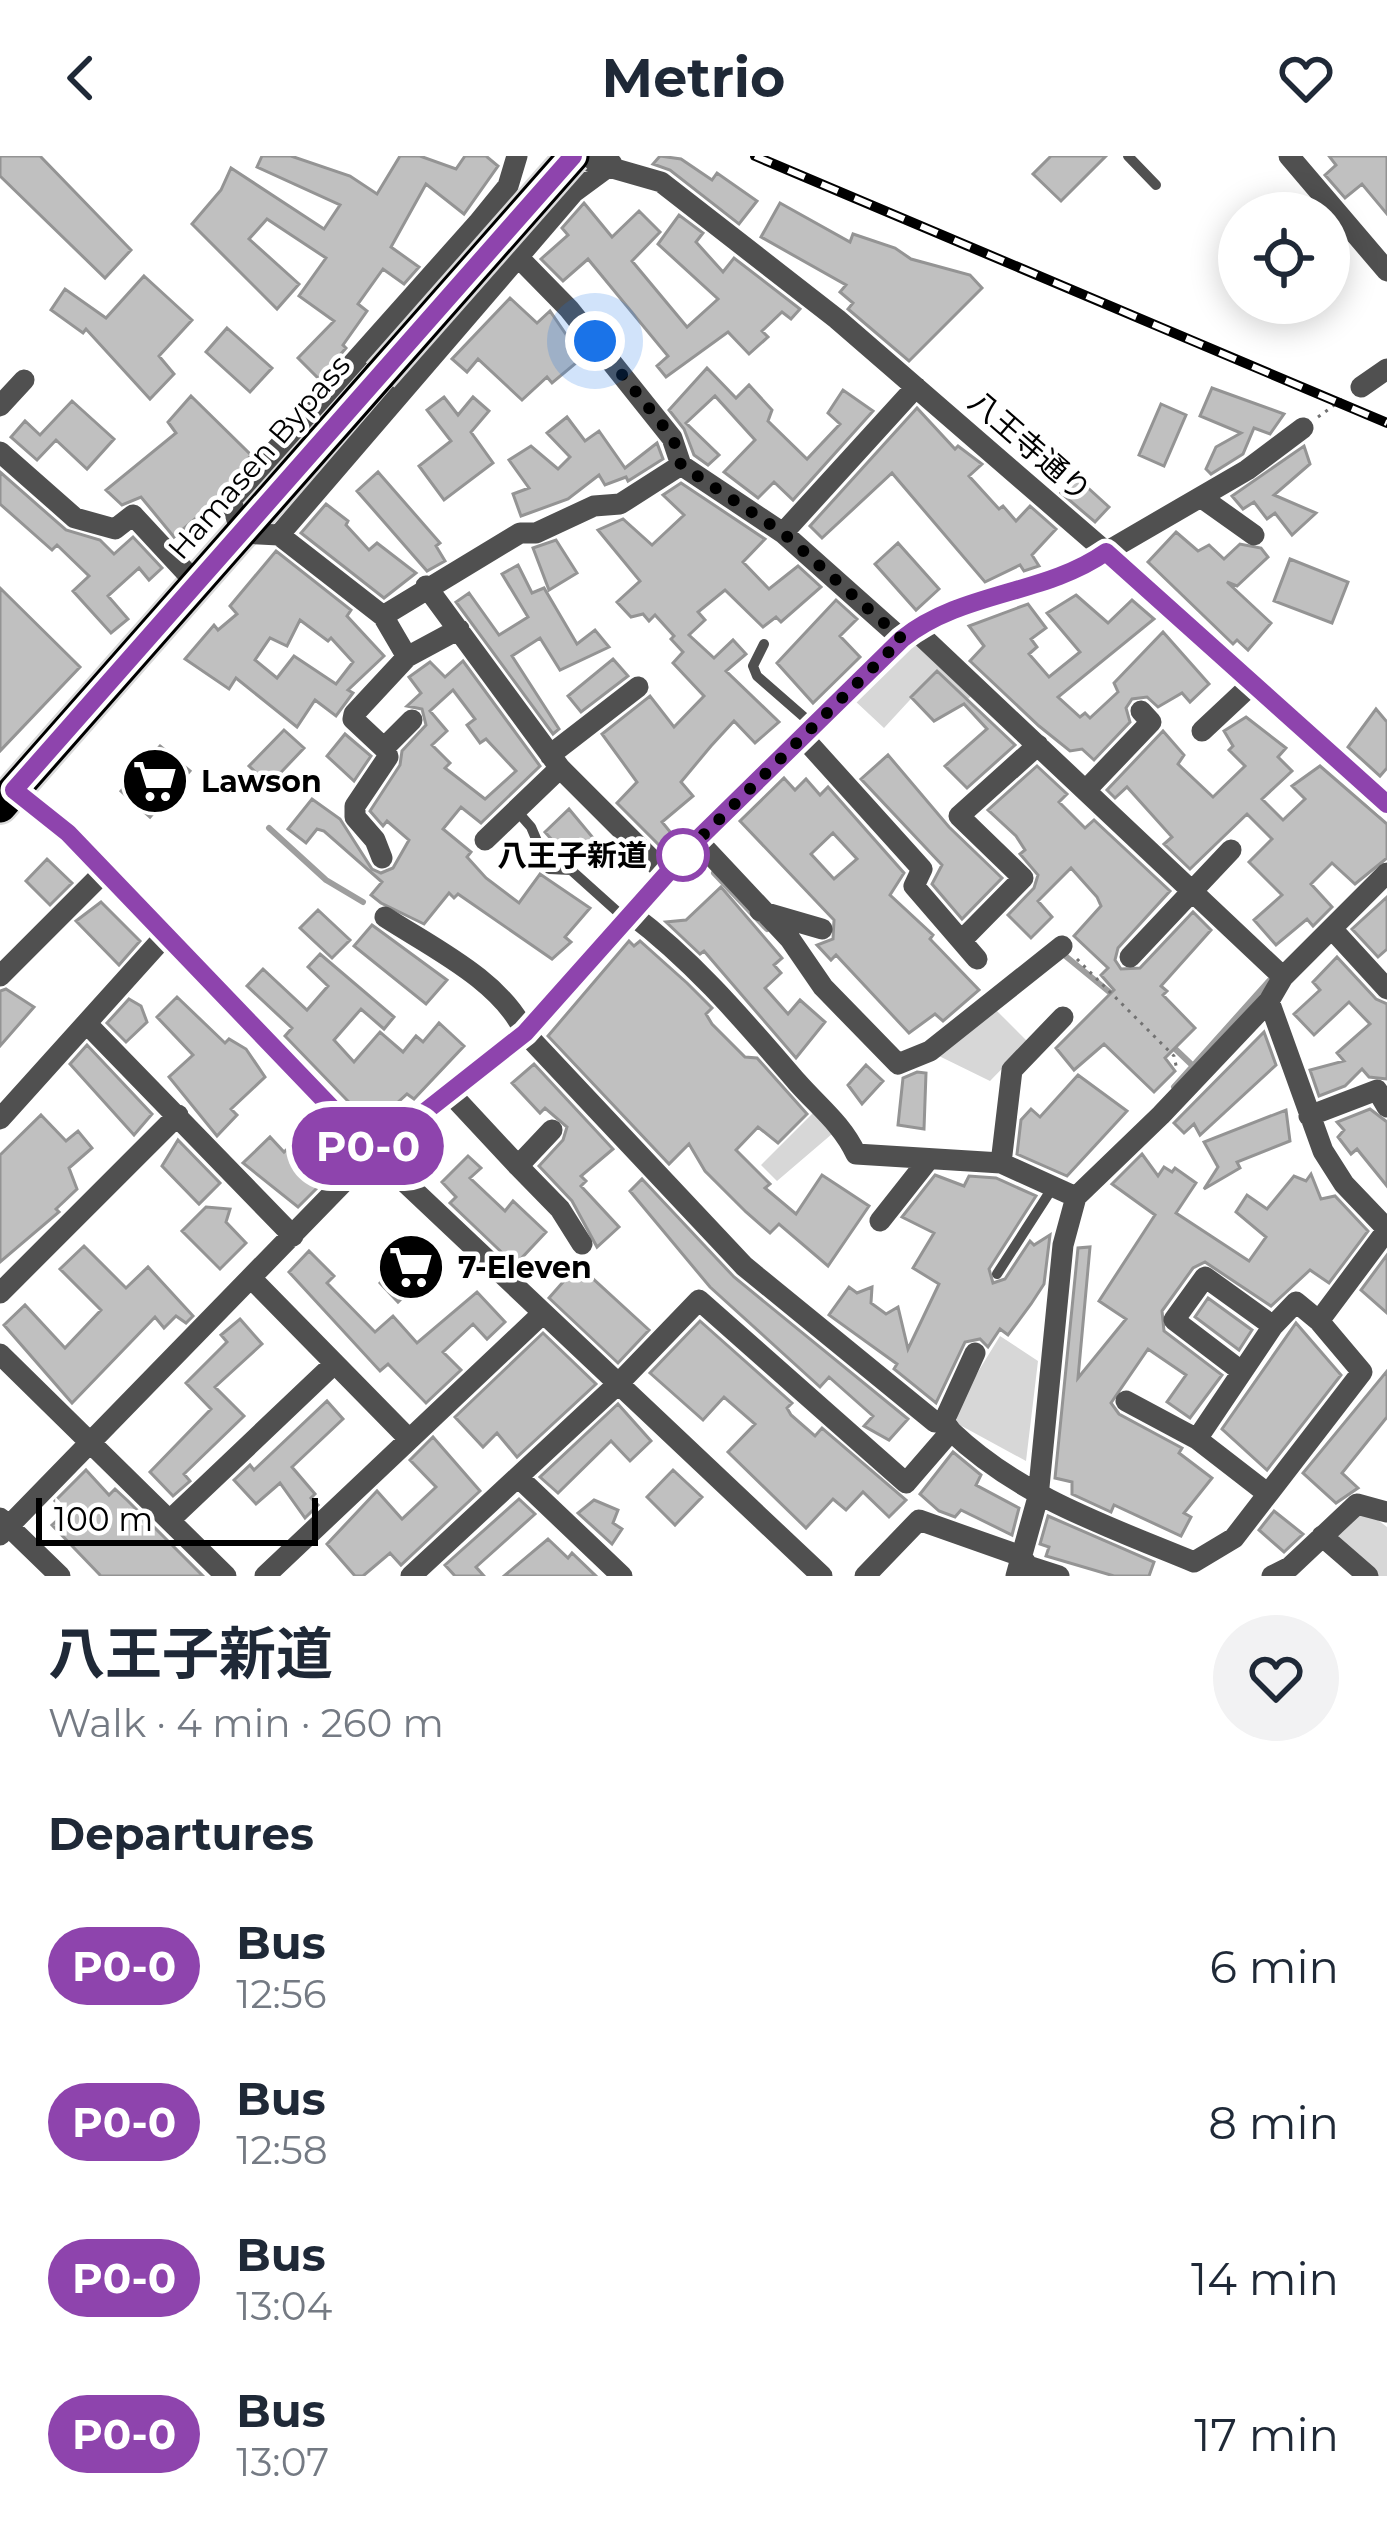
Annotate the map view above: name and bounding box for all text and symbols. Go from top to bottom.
icon: back [48,45,114,111]
text: Metrio [602,45,785,111]
icon: heart [1273,45,1339,111]
map controls [1218,192,1350,324]
button: locate [1218,192,1350,324]
your location [565,311,625,371]
street label: Hamasen Bypass [160,347,358,567]
street label: 八王寺通り [961,383,1099,509]
supermarket icon: Lawson [120,746,190,816]
place label: Lawson [201,763,322,800]
marker: 八王子新道 [658,830,708,880]
place label: 八王子新道 [497,837,647,874]
line badge: P0-0 [284,1107,452,1185]
text: P0-0 [316,1120,420,1172]
supermarket icon: 7-Eleven [376,1232,446,1302]
place label: 7-Eleven [458,1249,592,1286]
scale bar [36,1492,318,1545]
text: 100 m [54,1499,153,1539]
button: heart [1213,1615,1339,1741]
text: 八王子新道 [48,1619,333,1688]
text: Walk · 4 min · 260 m [48,1699,444,1747]
text: Departures [48,1806,314,1861]
text: Bus [236,1915,326,1970]
text: 6 min [1210,1939,1339,1994]
text: P0-0 [72,1940,176,1992]
text: 12:56 [236,1970,327,2018]
text: Bus [236,2071,326,2126]
text: 8 min [1208,2095,1339,2150]
text: P0-0 [72,2096,176,2148]
text: 12:58 [236,2126,328,2174]
text: Bus [236,2227,326,2282]
text: 14 min [1191,2251,1339,2306]
text: P0-0 [72,2252,176,2304]
text: 13:04 [236,2282,332,2330]
text: Bus [236,2383,326,2438]
text: 17 min [1194,2407,1339,2462]
text: P0-0 [72,2408,176,2460]
text: 13:07 [236,2438,329,2486]

